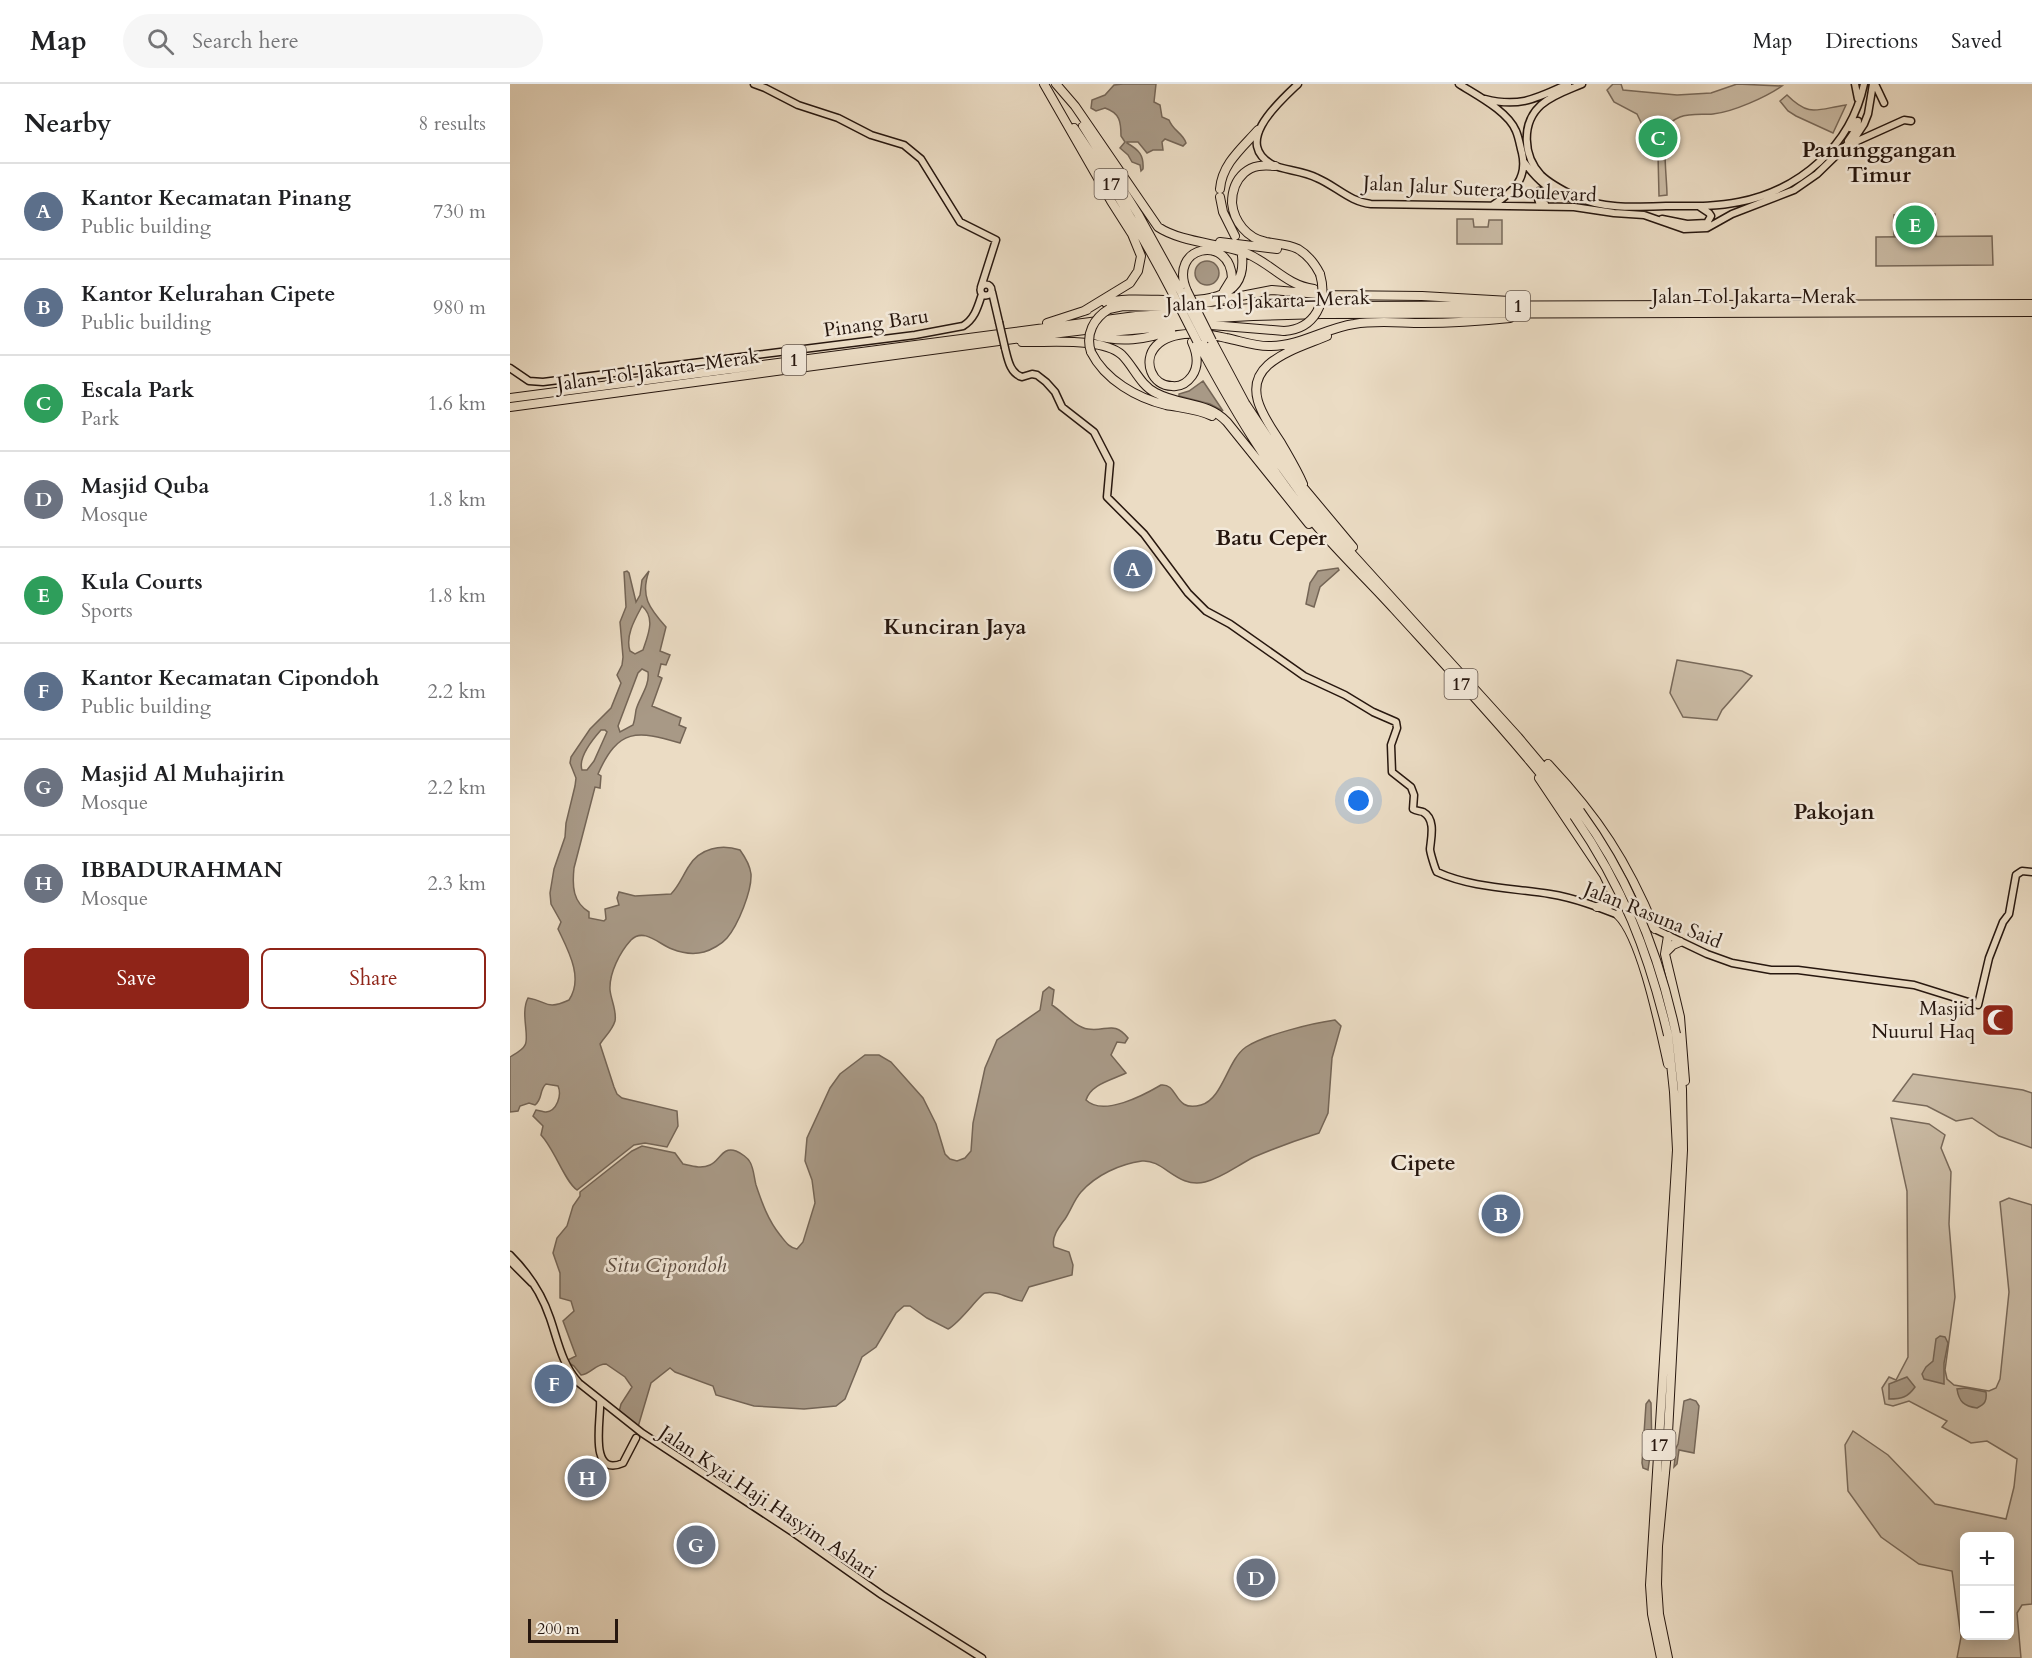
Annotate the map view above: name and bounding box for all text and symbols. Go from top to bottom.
search box [123,14,543,68]
text: Map [30,22,87,60]
icon: search [144,25,177,58]
text: Search here [192,26,299,56]
text: Map [1752,27,1792,56]
text: Directions [1825,27,1918,56]
text: Saved [1951,27,2002,56]
text: Nearby [24,106,112,141]
text: 8 results [418,110,486,137]
pin: C [1638,116,1678,160]
district label: Panunggangan Timur [1802,135,1956,190]
road number: 17 [1094,169,1128,199]
street label: Jalan Jalur Sutera Boulevard [1359,169,1598,209]
text: Kantor Kecamatan Pinang [81,183,351,213]
text: A [36,198,51,225]
text: 730 m [433,198,486,225]
pin: E [1896,202,1934,248]
text: Public building [81,213,211,240]
text: Kantor Kelurahan Cipete [81,279,335,309]
street label: Jalan Tol Jakarta–Merak [1649,283,1856,310]
street label: Jalan Tol Jakarta–Merak [1162,284,1371,318]
road number: 1 [1506,291,1530,321]
text: B [36,294,51,321]
text: 980 m [433,294,486,321]
street label: Pinang Baru [822,302,930,344]
text: Public building [81,309,211,336]
street label: Jalan Tol Jakarta–Merak [552,342,761,398]
road number: 1 [782,345,806,375]
text: Escala Park [81,375,194,405]
text: C [36,390,51,417]
text: 1.6 km [427,390,486,417]
text: Park [81,405,119,432]
text: Masjid Quba [81,471,209,501]
text: D [35,486,52,513]
text: 1.8 km [427,486,486,513]
text: Mosque [81,501,148,528]
district label: Batu Ceper [1215,523,1327,553]
pin: A [1114,546,1152,592]
text: Kula Courts [81,567,203,597]
text: E [37,582,50,609]
text: 1.8 km [427,582,486,609]
text: Sports [81,597,133,624]
district label: Kunciran Jaya [884,612,1027,642]
text: Kantor Kecamatan Cipondoh [81,663,379,693]
road number: 17 [1444,669,1478,699]
text: F [38,678,49,705]
text: 2.2 km [427,678,486,705]
text: Public building [81,693,211,720]
text: Masjid Al Muhajirin [81,759,285,789]
text: G [35,774,52,801]
text: 2.2 km [427,774,486,801]
your location [1344,786,1373,815]
text: Mosque [81,789,148,816]
district label: Pakojan [1793,797,1875,827]
text: IBBADURAHMAN [81,855,283,885]
text: H [35,870,52,897]
text: 2.3 km [427,870,486,897]
street label: Jalan Rasuna Said [1577,874,1726,955]
text: Mosque [81,885,148,912]
button: Save [24,948,249,1009]
button: Share [261,948,486,1009]
place label: Masjid Nuurul Haq [1871,995,1975,1045]
mosque icon: Masjid Nuurul Haq [1980,1002,2016,1038]
district label: Cipete [1390,1148,1456,1178]
pin: B [1482,1192,1520,1236]
water label: Situ Cipondoh [605,1251,727,1280]
pin: F [534,1362,573,1406]
street label: Jalan Kyai Haji Hasyim Ashari [651,1417,882,1585]
road number: 17 [1642,1430,1676,1460]
pin: H [568,1456,607,1500]
pin: G [676,1522,716,1568]
map controls [1960,1532,2014,1640]
button: + [1960,1532,2014,1586]
pin: D [1236,1556,1276,1600]
button: − [1960,1586,2014,1640]
scale bar [528,1616,618,1644]
text: 200 m [537,1618,579,1640]

